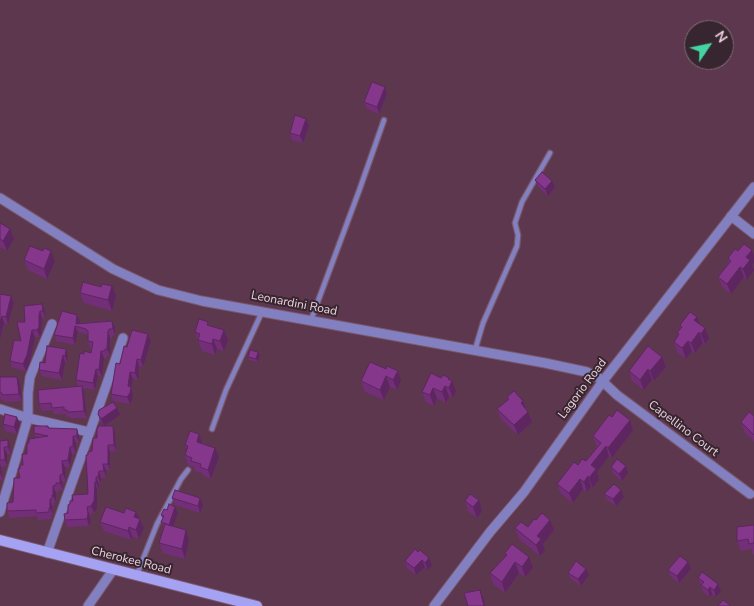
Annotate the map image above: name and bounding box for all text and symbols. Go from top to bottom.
north arrow [684,20,734,70]
text: N [710,27,732,47]
street label: Leonardini Road [250,289,338,319]
street label: Lagorio Road [556,356,610,422]
street label: Capellino Court [645,398,721,460]
street label: Cherokee Road [90,544,172,578]

